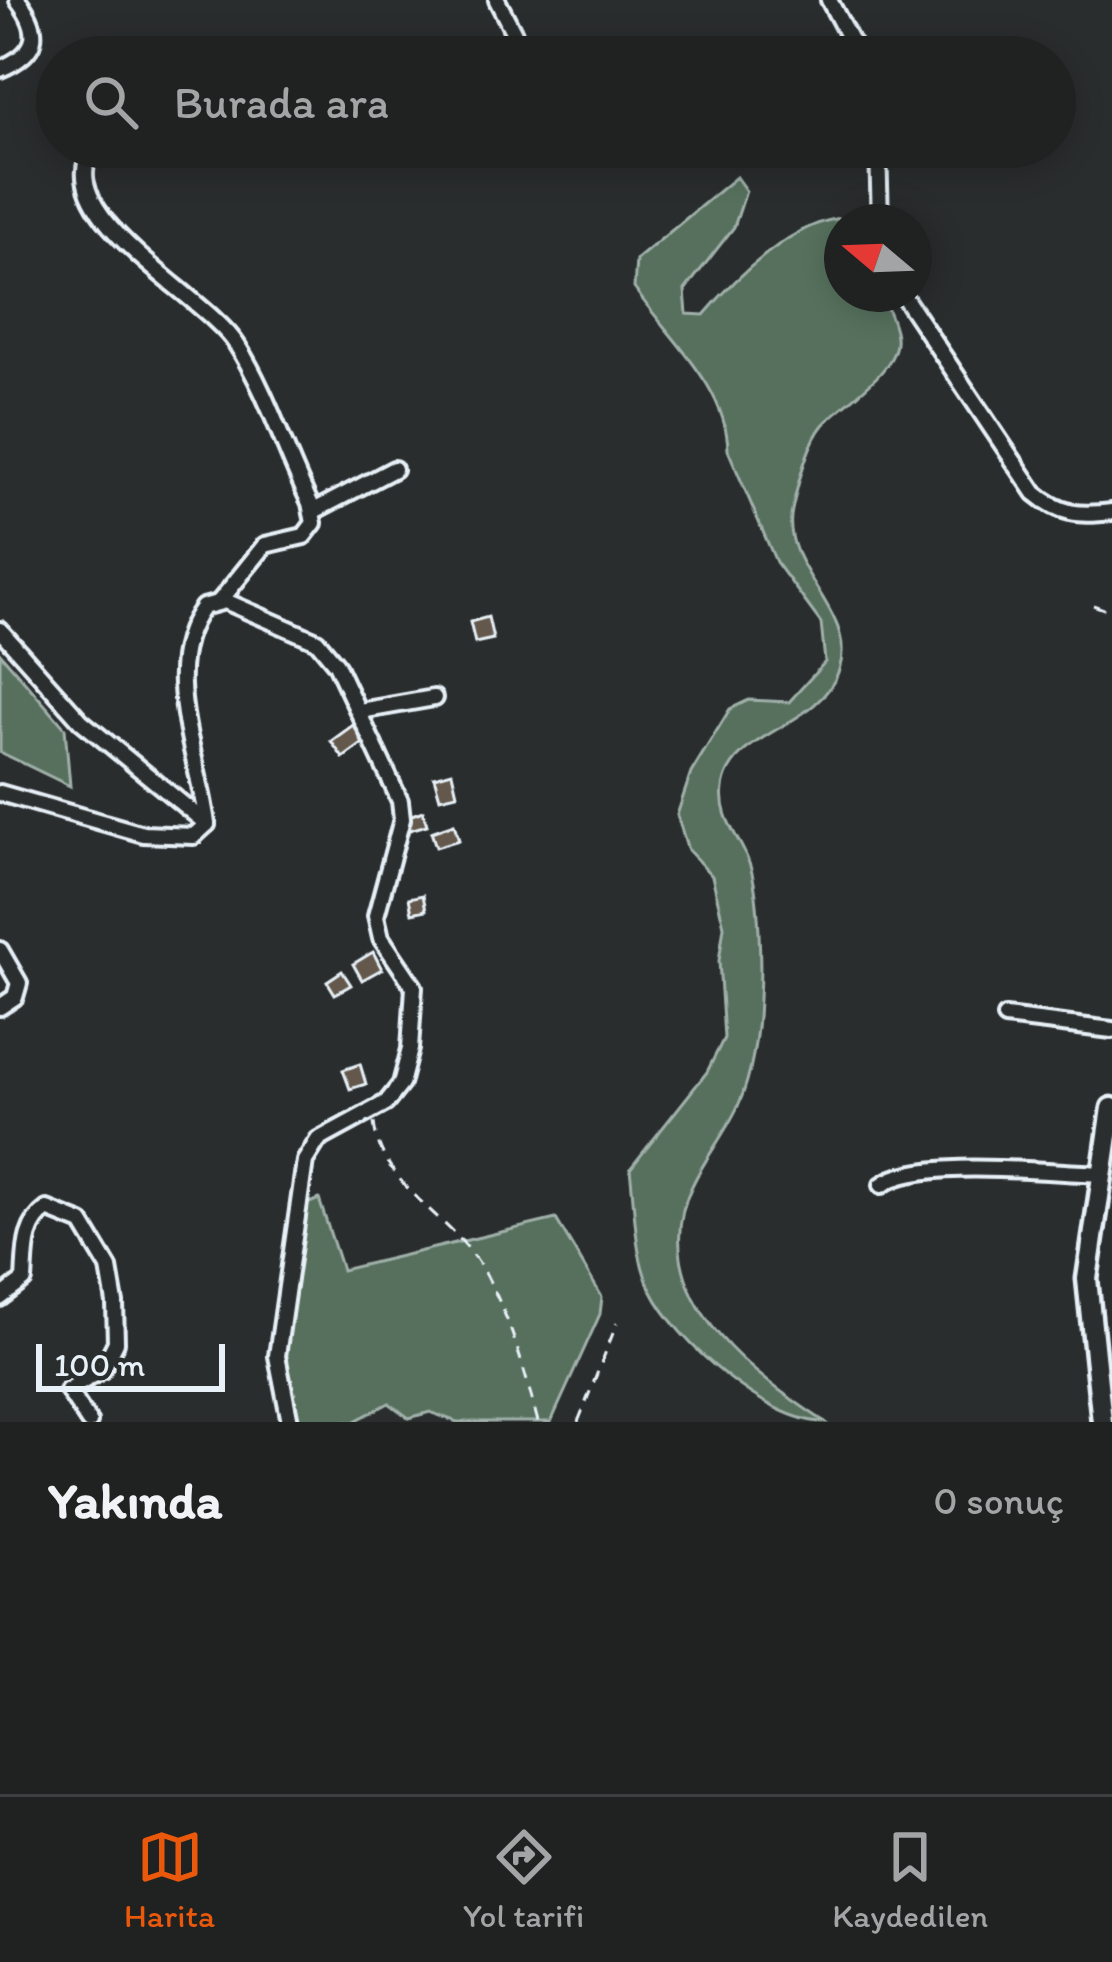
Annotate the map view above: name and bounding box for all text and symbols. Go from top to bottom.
search box [36,36,1076,168]
icon: search [78,69,144,135]
text: Burada ara [174,75,389,129]
north arrow [824,204,932,312]
scale bar [36,1338,225,1391]
text: 100 m [54,1345,145,1384]
text: Yakında [48,1470,222,1531]
text: 0 sonuç [934,1477,1064,1524]
tab: Harita [124,1824,215,1935]
tab: Yol tarifi [463,1824,584,1935]
tab: Kaydedilen [832,1824,988,1935]

